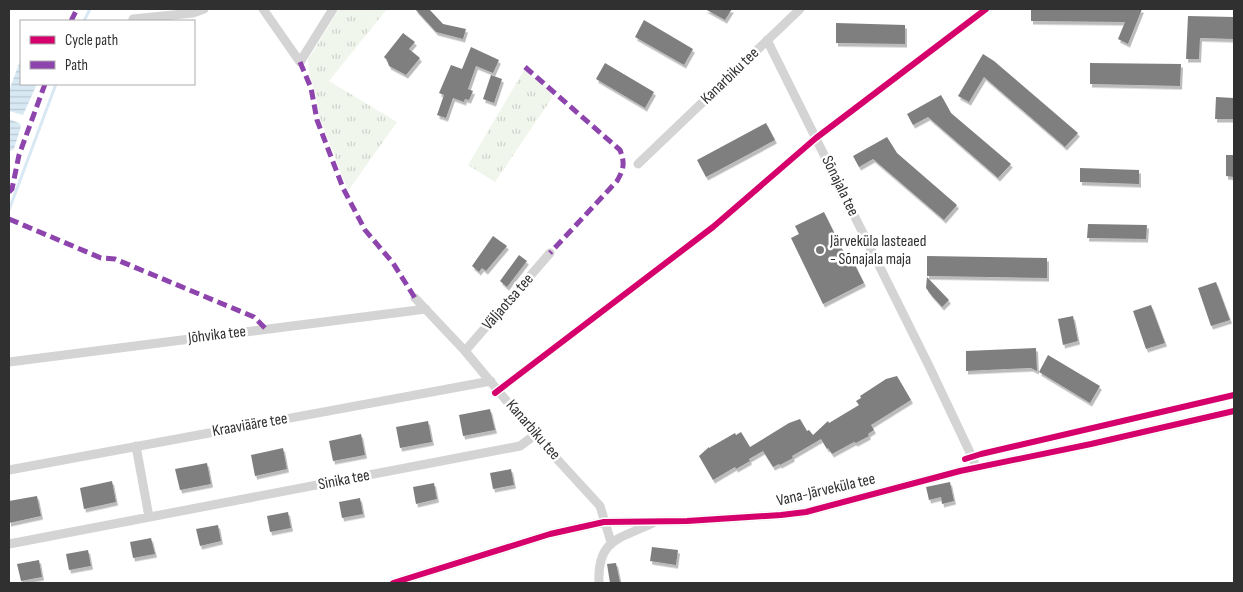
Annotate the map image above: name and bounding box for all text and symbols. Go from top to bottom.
legend [20,20,195,85]
text: Cycle path [65,31,118,50]
street label: Kanarbiku tee [697,44,763,108]
text: Path [65,56,88,75]
street label: Sõnajala tee [817,153,863,219]
place label: Järveküla lasteaed - Sõnajala maja [829,232,926,269]
marker: Järveküla lasteaed - Sõnajala maja [814,244,826,256]
street label: Väljaotsa tee [478,270,538,334]
street label: Jõhvika tee [186,322,247,348]
street label: Kanarbiku tee [502,396,564,464]
street label: Kraaviääre tee [211,409,289,441]
street label: Sinika tee [317,466,371,494]
street label: Vana-Järveküla tee [775,469,877,511]

